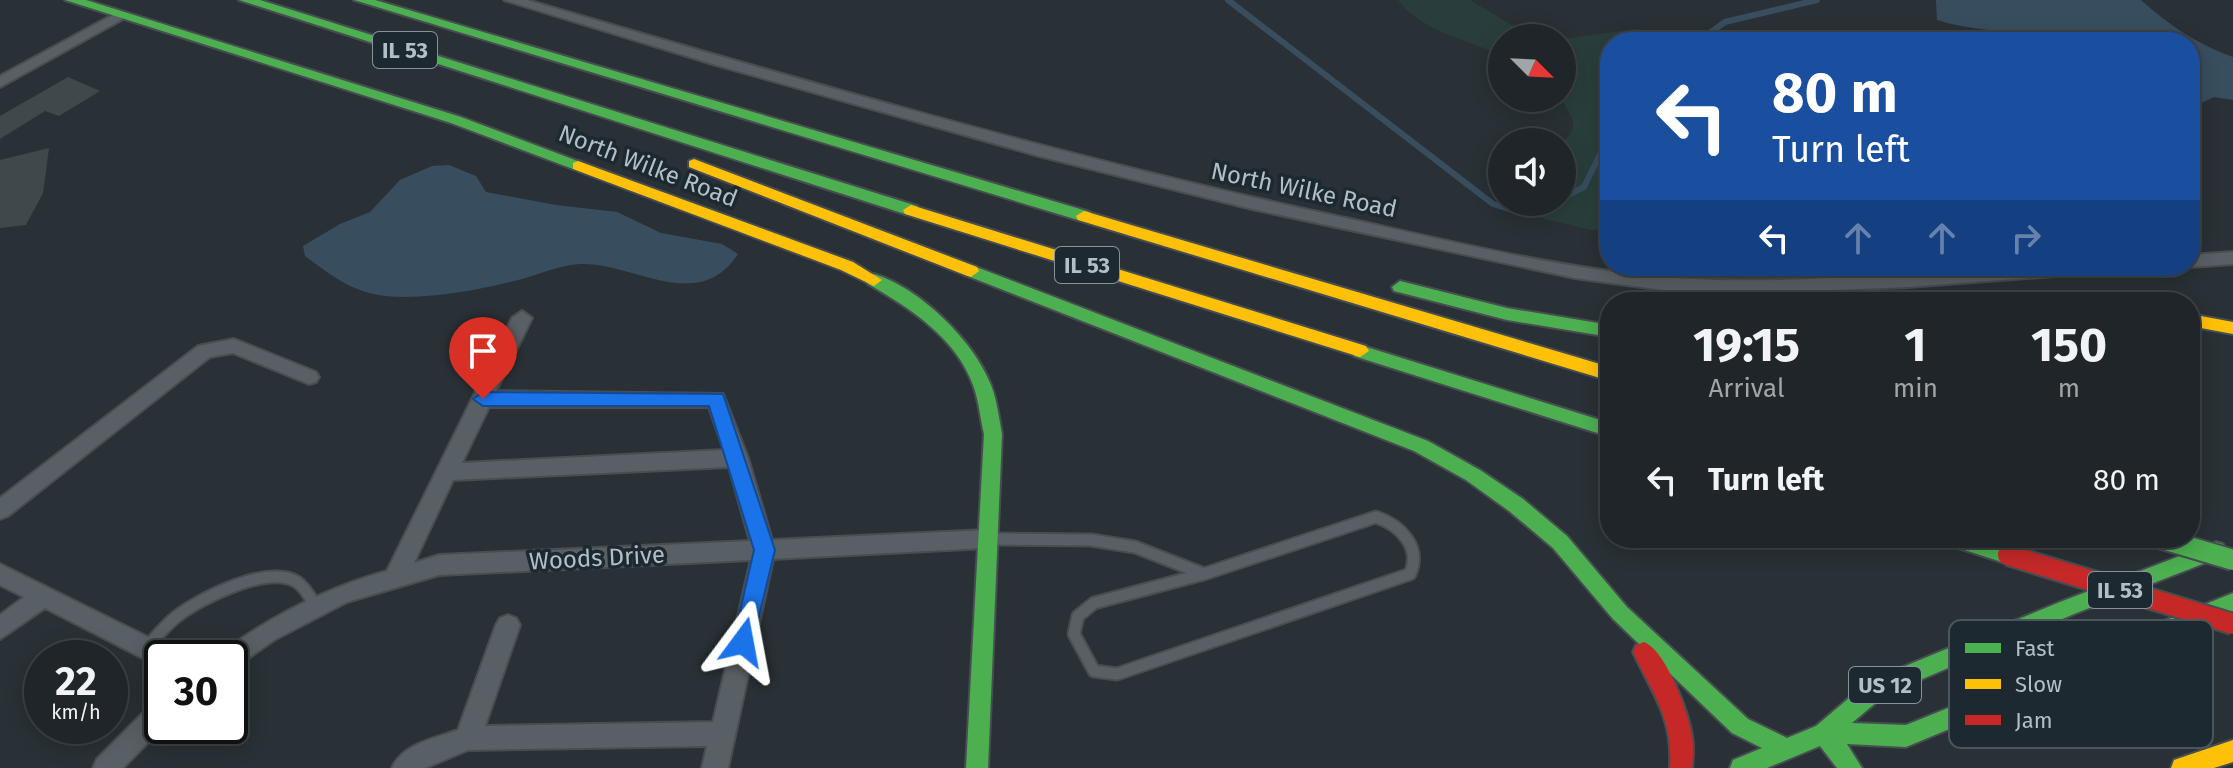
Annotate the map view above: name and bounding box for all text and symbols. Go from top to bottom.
north arrow [1488,24,1576,112]
map controls [1488,24,1576,216]
road number: IL 53 [373,32,437,68]
text: 80 m [1772,60,1898,127]
icon: left [1640,64,1744,168]
street label: North Wilke Road [555,119,741,213]
button: sound [1488,128,1576,216]
text: Turn left [1772,128,1910,172]
street label: North Wilke Road [1209,157,1399,223]
icon: left [1752,216,1796,260]
icon: ahead [1836,216,1880,260]
icon: ahead [1920,216,1964,260]
icon: right [2004,216,2048,260]
road number: IL 53 [1055,247,1119,283]
text: 19:15 [1693,316,1800,374]
text: 1 [1904,316,1927,374]
text: 150 [2031,316,2107,374]
pin [449,317,517,399]
icon: arrive [461,329,505,373]
text: Arrival [1708,373,1785,404]
text: min [1893,373,1938,404]
text: m [2058,373,2080,404]
icon: left [1640,458,1684,502]
text: Turn left [1708,462,1824,498]
text: 80 m [2093,462,2160,498]
street label: Woods Drive [528,540,666,576]
road number: IL 53 [2088,572,2152,608]
position arrow [701,600,785,684]
legend [1949,620,2213,748]
text: Fast [2015,635,2055,662]
speed limit sign: 30 [144,640,248,744]
text: 22 [55,658,97,706]
road number: US 12 [1849,667,1921,703]
text: Slow [2015,671,2062,698]
text: km/h [51,700,101,724]
text: Jam [2015,707,2053,734]

